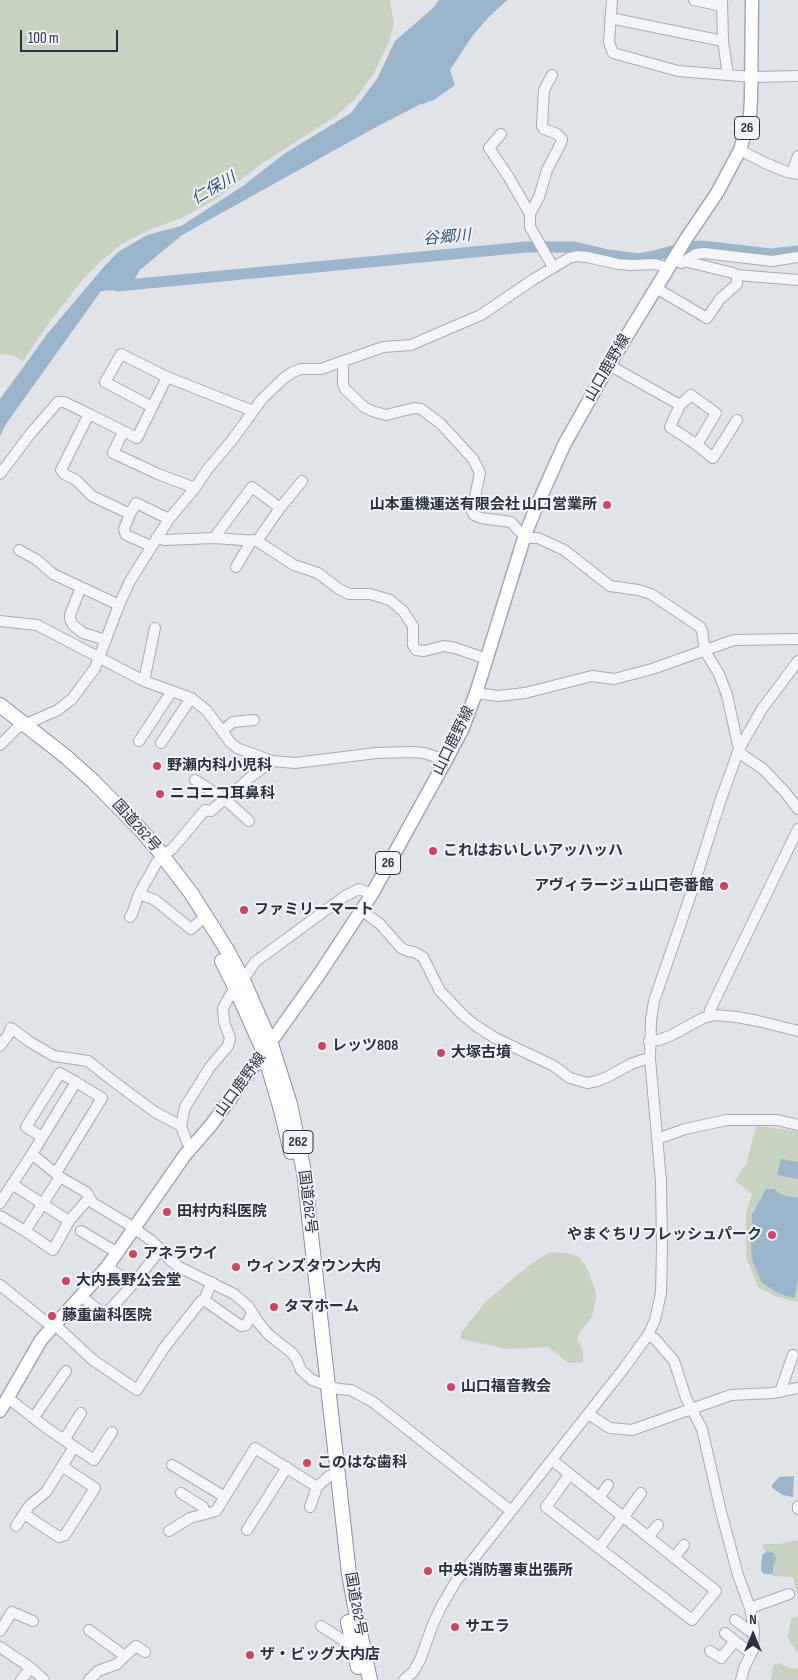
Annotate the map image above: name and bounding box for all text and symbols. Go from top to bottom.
scale bar [22,20,120,52]
text: 100 m [28,29,59,48]
road number: 26 [734,116,760,140]
water label: 仁保川 [188,169,240,209]
water label: 谷郷川 [422,226,472,250]
street label: 山口鹿野線 [581,331,635,405]
place label: 山本重機運送有限会社 山口営業所 [370,496,597,514]
marker: 山本重機運送有限会社 山口営業所 [601,499,613,511]
street label: 山口鹿野線 [429,703,479,779]
place label: 野瀬内科小児科 [167,757,272,775]
marker: 野瀬内科小児科 [151,760,163,772]
place label: ニコニコ耳鼻科 [170,785,275,803]
marker: ニコニコ耳鼻科 [154,788,166,800]
street label: 国道262号 [108,796,164,856]
place label: これはおいしいアッハッハ [443,842,623,860]
marker: これはおいしいアッハッハ [427,845,439,857]
road number: 26 [376,851,400,874]
place label: アヴィラージュ山口壱番館 [534,877,714,895]
marker: アヴィラージュ山口壱番館 [718,880,730,892]
place label: ファミリーマート [254,901,374,919]
marker: ファミリーマート [238,904,250,916]
place label: レッツ808 [332,1037,398,1055]
marker: レッツ808 [316,1040,328,1052]
place label: 大塚古墳 [451,1044,511,1062]
marker: 大塚古墳 [435,1047,447,1059]
street label: 山口鹿野線 [212,1049,270,1121]
road number: 262 [283,1130,313,1154]
street label: 国道262号 [294,1169,320,1235]
place label: 田村内科医院 [177,1203,267,1221]
marker: 田村内科医院 [161,1206,173,1218]
place label: やまぐちリフレッシュパーク [567,1226,762,1244]
marker: やまぐちリフレッシュパーク [766,1229,778,1241]
place label: アネラウイ [143,1245,218,1263]
marker: アネラウイ [127,1248,139,1260]
place label: ウィンズタウン大内 [246,1258,381,1276]
marker: ウィンズタウン大内 [230,1261,242,1273]
place label: 大内長野公会堂 [76,1272,181,1290]
marker: 大内長野公会堂 [60,1275,72,1287]
place label: タマホーム [284,1298,359,1316]
marker: タマホーム [268,1301,280,1313]
place label: 藤重歯科医院 [62,1307,152,1325]
marker: 藤重歯科医院 [46,1310,58,1322]
place label: 山口福音教会 [461,1378,551,1396]
marker: 山口福音教会 [445,1381,457,1393]
place label: このはな歯科 [317,1454,407,1472]
marker: このはな歯科 [301,1457,313,1469]
place label: 中央消防署東出張所 [438,1562,573,1580]
marker: 中央消防署東出張所 [422,1565,434,1577]
street label: 国道262号 [341,1571,369,1637]
north arrow [728,1610,778,1660]
text: N [749,1611,757,1628]
place label: サエラ [465,1618,510,1636]
marker: サエラ [449,1621,461,1633]
place label: ザ・ビッグ大内店 [260,1646,380,1664]
marker: ザ・ビッグ大内店 [244,1649,256,1661]

